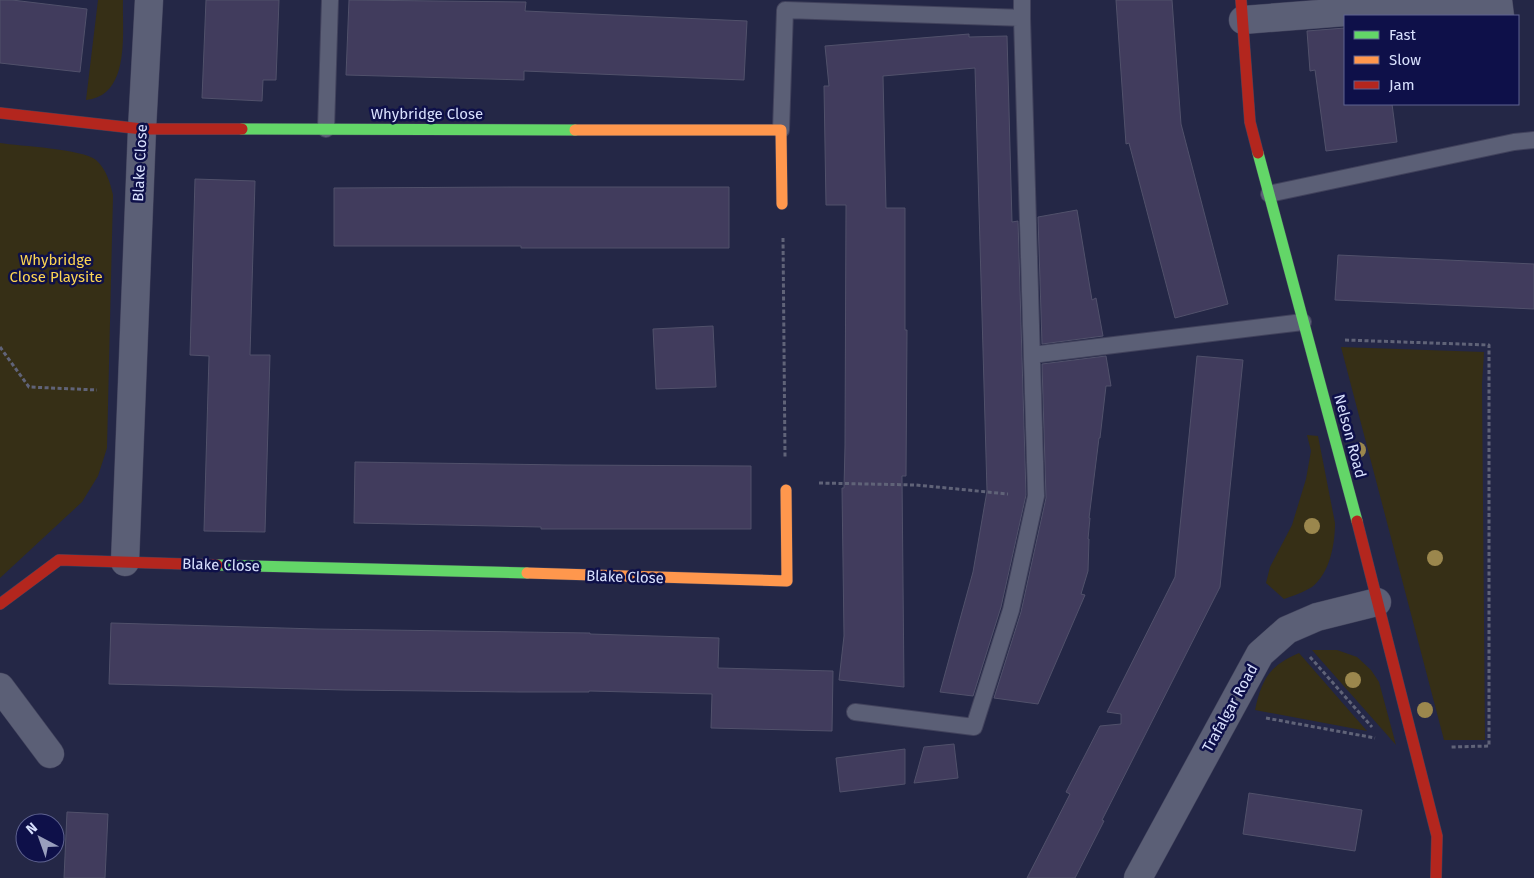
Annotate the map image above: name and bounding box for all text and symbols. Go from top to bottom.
legend [1344,15,1519,105]
text: Fast [1389,26,1416,44]
text: Slow [1389,51,1421,69]
text: Jam [1389,76,1415,94]
street label: Whybridge Close [371,105,483,123]
street label: Blake Close [129,124,151,202]
park label: Whybridge Close Playsite [9,251,103,286]
street label: Nelson Road [1330,392,1370,480]
street label: Blake Close [182,555,260,575]
street label: Blake Close [586,567,664,587]
street label: Trafalgar Road [1198,661,1262,755]
north arrow [15,813,65,863]
text: N [23,819,41,838]

